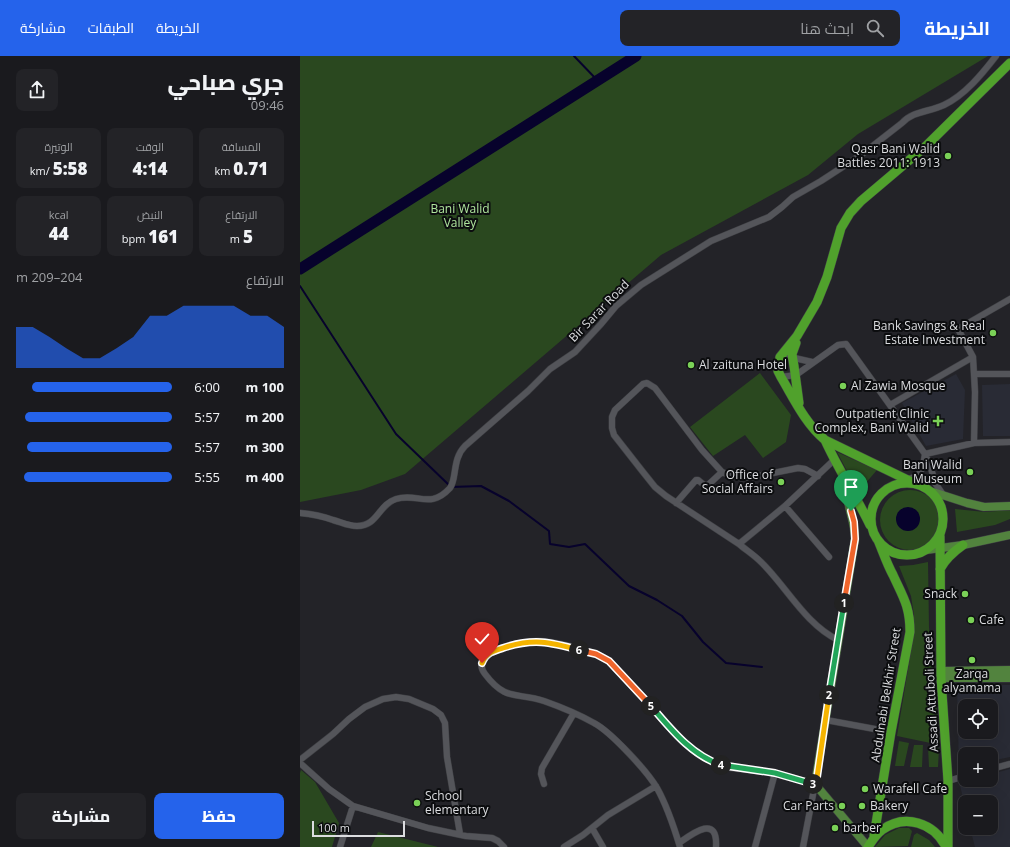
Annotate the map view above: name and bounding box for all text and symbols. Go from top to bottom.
search box [620,10,900,46]
text: الخريطة [924,15,990,41]
icon: search [864,17,886,39]
text: مشاركة [20,18,66,37]
text: الطبقات [88,18,134,37]
text: الخريطة [156,18,200,37]
text: ابحث هنا [800,18,854,38]
text: جري صباحي [167,66,284,96]
button: share [16,69,58,111]
text: 09:46 [251,96,284,114]
text: الوتيرة [45,139,73,154]
text: الوقت [136,139,164,154]
text: المسافة [222,139,261,154]
place label: Qasr Bani Walid Battles 2011: 1913 [837,140,940,171]
marker: Qasr Bani Walid Battles 2011: 1913 [943,151,953,161]
text: 5:58 [53,157,88,180]
text: 4:14 [133,157,167,180]
text: 0.71 [233,157,268,180]
text: /km [30,163,53,178]
text: km [215,163,233,178]
park label: Bani Walid Valley [430,200,490,231]
text: kcal [49,207,69,222]
text: النبض [137,207,163,222]
text: الارتفاع [225,207,257,222]
text: 44 [49,222,69,245]
text: 161 [148,225,178,248]
text: 5 [243,225,253,248]
text: bpm [122,231,148,246]
text: m [230,231,243,246]
text: 204–209 m [16,268,83,286]
text: الارتفاع [246,271,284,289]
street label: Bir Sarar Road [565,276,633,345]
place label: Bank Savings & Real Estate Investment [873,317,985,348]
marker: Bank Savings & Real Estate Investment [988,328,998,338]
place label: Al zaituna Hotel [699,356,787,373]
marker: Al zaituna Hotel [686,360,696,370]
place label: Al Zawia Mosque [851,377,946,394]
text: 6:00 [194,378,220,396]
text: 100 m [246,378,284,396]
marker: Al Zawia Mosque [838,381,848,391]
place label: Outpatient Clinic Complex, Bani Walid [814,405,929,436]
text: 5:57 [194,408,220,426]
text: 200 m [246,408,284,426]
marker: Outpatient Clinic Complex, Bani Walid [932,415,944,427]
text: 5:57 [194,438,220,456]
text: 300 m [246,438,284,456]
place label: Bani Walid Museum [903,456,962,487]
place label: Office of Social Affairs [702,466,774,497]
marker: Bani Walid Museum [965,467,975,477]
text: 5:55 [194,468,220,486]
text: 400 m [246,468,284,486]
pin [834,470,868,511]
icon: arrive [840,476,862,498]
marker: Office of Social Affairs [776,477,786,487]
place label: Snack [924,585,958,602]
marker: Snack [960,589,970,599]
pin: 1 [834,593,854,613]
text: 1 [841,595,847,610]
place label: Cafe [979,611,1004,628]
marker: Cafe [966,615,976,625]
pin [465,622,499,663]
street label: Abdulnabi Belkhir Street [866,626,905,763]
icon: check [471,628,493,650]
street label: Assadi Attuboli Street [919,632,942,752]
pin: 6 [569,640,589,660]
text: 6 [576,642,582,657]
marker: Zarqa alyamama [967,655,977,665]
place label: Zarqa alyamama [943,665,1001,696]
pin: 2 [819,685,839,705]
text: 2 [826,687,832,702]
pin: 5 [641,696,661,716]
text: 5 [648,698,654,713]
map controls [958,699,998,835]
button: locate [958,699,998,739]
button: + [958,747,998,787]
pin: 4 [711,755,731,775]
text: 4 [718,757,724,772]
pin: 3 [803,774,823,794]
text: 3 [810,776,816,791]
place label: Warafell Cafe [873,780,948,797]
marker: Warafell Cafe [860,784,870,794]
place label: School elementary [425,787,490,818]
button: مشاركة [16,793,146,839]
button: حفظ [154,793,284,839]
button: − [958,795,998,835]
place label: Car Parts [783,797,834,814]
place label: Bakery [870,797,909,814]
marker: School elementary [412,798,422,808]
marker: Car Parts [837,801,847,811]
marker: Bakery [857,801,867,811]
scale bar [312,819,405,838]
place label: barber [843,819,881,836]
text: 100 m [318,820,350,835]
marker: barber [830,823,840,833]

